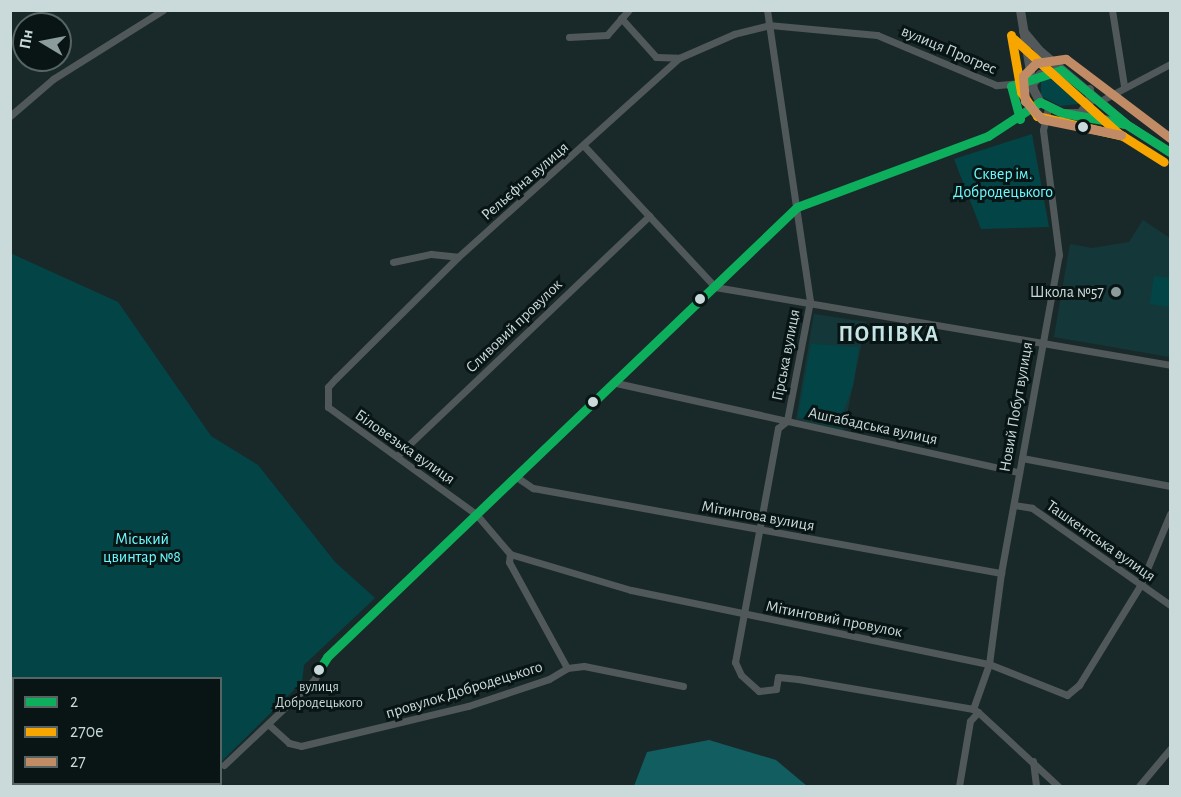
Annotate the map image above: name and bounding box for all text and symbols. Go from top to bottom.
north arrow [12,12,72,72]
street label: вулиця Прогрес [898,21,1000,79]
text: Пн [17,28,36,50]
unlabelled marker [1077,121,1089,133]
street label: Рельєфна вулиця [477,138,573,224]
park label: Сквер ім. Добродецького [953,164,1053,202]
street label: Сливовий провулок [462,275,566,377]
place label: Школа №57 [1030,282,1104,302]
marker: Школа №57 [1109,285,1123,299]
unlabelled marker [694,293,706,305]
street label: Гірська вулиця [768,308,804,402]
district label: ПОПІВКА [838,322,940,348]
street label: Новий Побут вулиця [995,340,1037,474]
unlabelled marker [587,396,599,408]
street label: Ашгабадська вулиця [807,403,939,449]
street label: Біловезька вулиця [351,405,459,489]
street label: Ташкентська вулиця [1043,496,1159,586]
street label: Мітингова вулиця [700,497,816,535]
park label: Міський цвинтар №8 [103,529,181,567]
street label: Мітинговий провулок [764,596,904,642]
street label: провулок Добродецького [383,657,545,723]
marker: вулиця Добродецького [313,664,325,676]
legend [12,677,222,785]
place label: вулиця Добродецького [275,679,363,712]
text: 2 [70,693,78,711]
text: 270е [70,723,103,741]
text: 27 [70,753,86,771]

